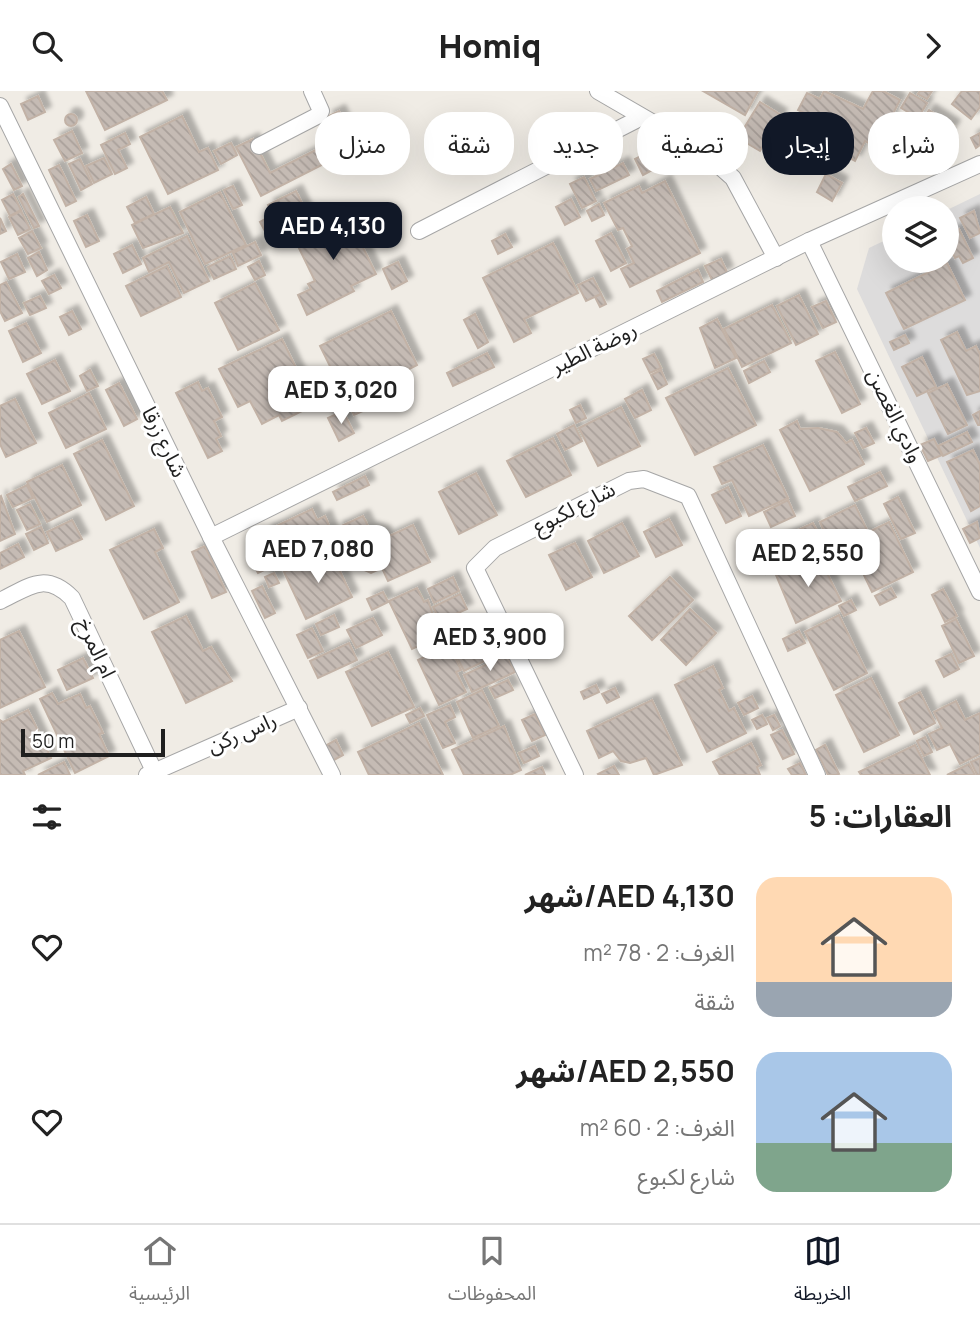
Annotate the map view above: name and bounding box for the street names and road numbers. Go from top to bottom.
street label: روضة الطير [545,314,641,380]
street label: وادي الغصن [859,364,931,468]
street label: شارع زرقا [134,402,194,482]
street label: شارع لكبوع [528,474,620,542]
street label: ام المرخ [68,613,123,684]
street label: راس ركن [203,705,281,759]

